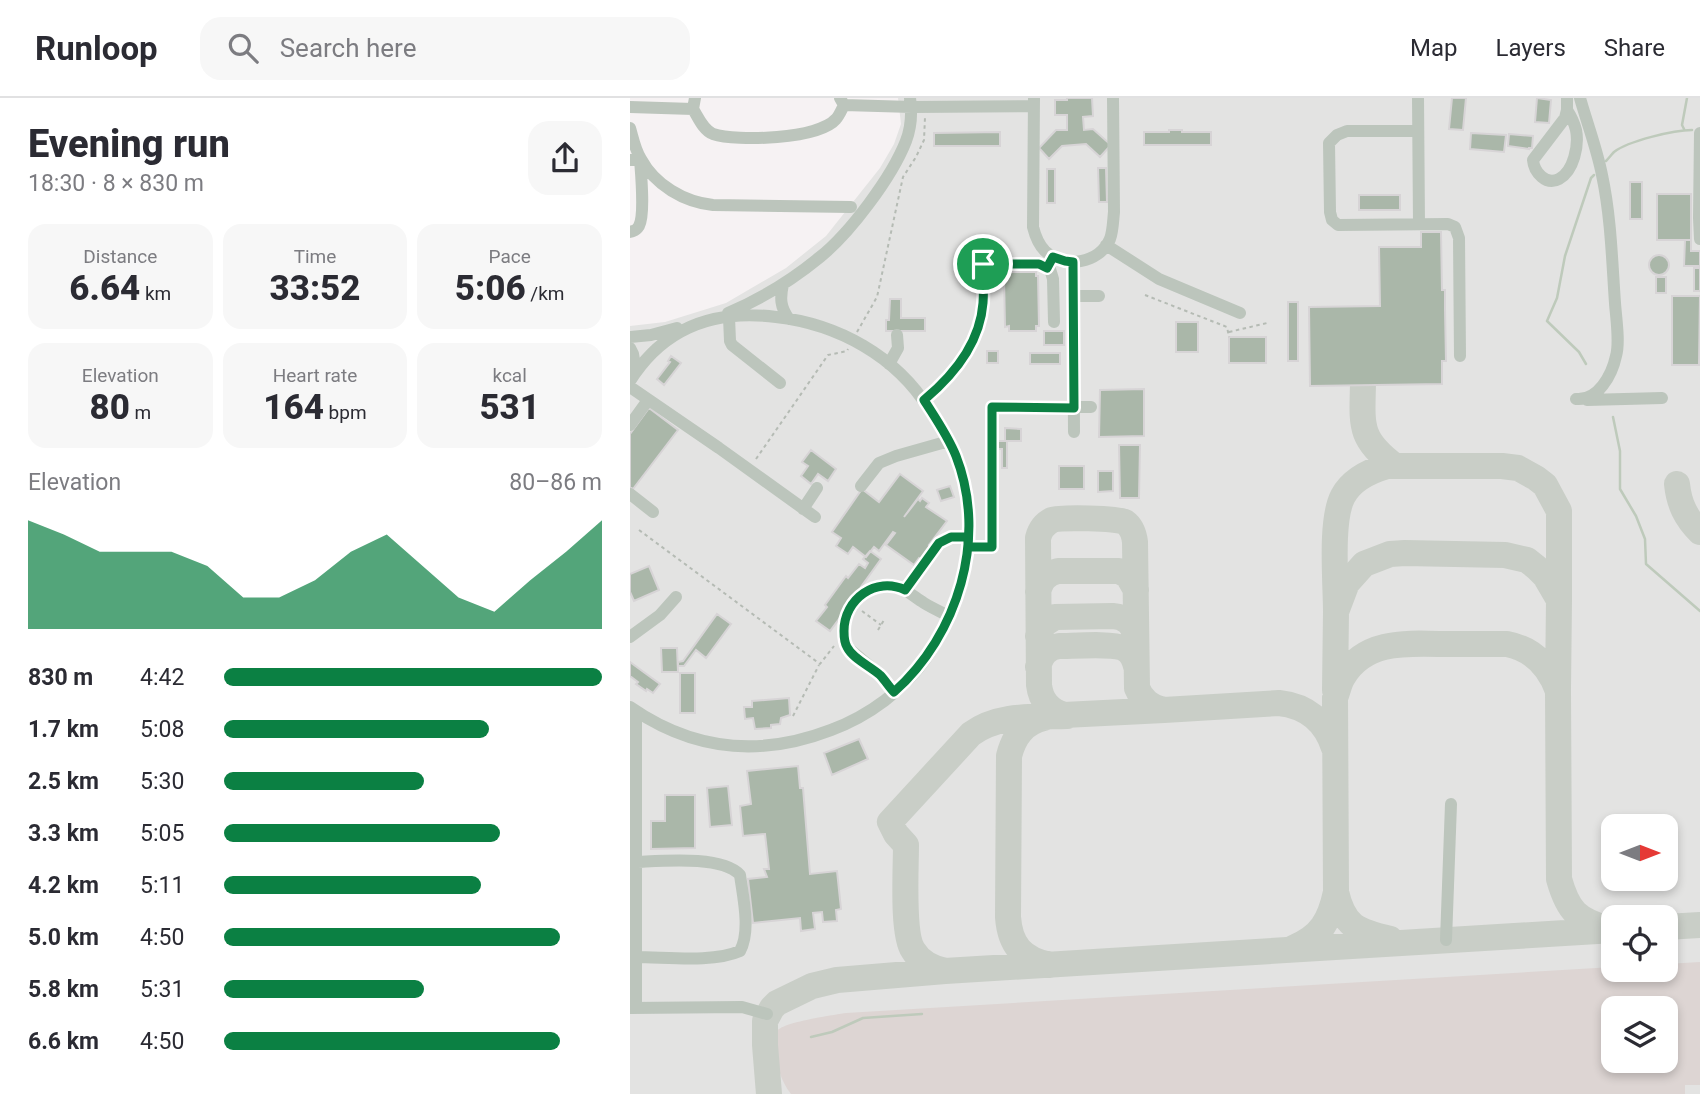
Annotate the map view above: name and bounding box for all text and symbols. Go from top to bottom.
search box [200,17,690,80]
text: Runloop [35,29,158,68]
icon: search [224,29,262,67]
text: Search here [280,33,416,63]
text: Map [1410,34,1458,62]
text: Layers [1496,34,1566,62]
text: Share [1604,34,1665,62]
button: share [528,121,602,195]
text: Evening run [28,122,230,166]
text: 18:30 · 8 × 830 m [28,170,204,197]
pin [953,234,1013,294]
text: Distance [83,245,157,268]
text: Time [294,245,336,268]
text: Pace [489,245,531,268]
icon: arrive [964,245,1002,283]
text: 6.64 [69,268,140,309]
text: 33:52 [270,268,360,309]
text: 5:06 [455,268,526,309]
text: km [140,282,171,305]
text: /km [526,282,564,305]
text: Elevation [82,364,159,387]
text: Heart rate [273,364,357,387]
text: kcal [492,364,527,387]
text: 80 [89,387,130,428]
text: 164 [263,387,324,428]
text: 531 [479,387,540,428]
text: m [130,401,151,424]
text: bpm [324,401,367,424]
text: Elevation [28,469,121,496]
text: 80–86 m [509,469,602,496]
text: 830 m [28,664,93,691]
text: 4:42 [140,664,184,691]
text: 1.7 km [28,716,99,743]
text: 5:08 [140,716,184,743]
text: 2.5 km [28,768,99,795]
text: 5:30 [140,768,184,795]
north arrow [1601,814,1678,891]
map controls [1601,814,1678,1073]
text: 3.3 km [28,820,99,847]
text: 5:05 [140,820,184,847]
text: 4.2 km [28,872,99,899]
text: 5:11 [140,872,184,899]
button: locate [1601,905,1678,982]
text: 5.0 km [28,924,99,951]
text: 4:50 [140,924,184,951]
text: 5.8 km [28,976,99,1003]
text: 5:31 [140,976,184,1003]
button: layers [1601,996,1678,1073]
text: 6.6 km [28,1028,99,1055]
text: 4:50 [140,1028,184,1055]

